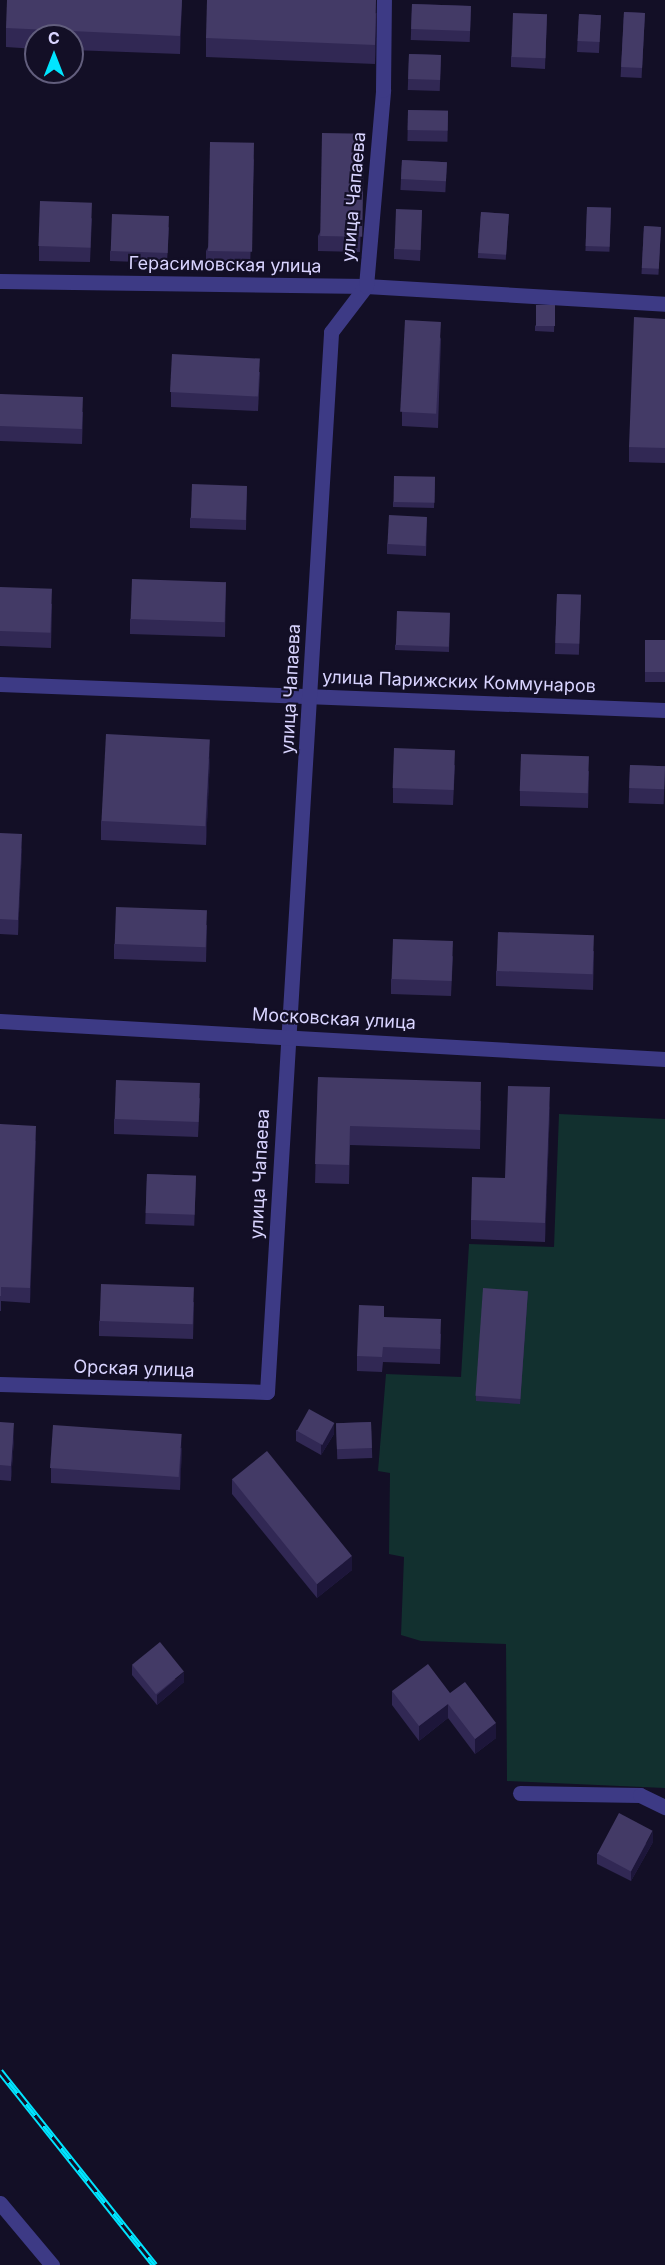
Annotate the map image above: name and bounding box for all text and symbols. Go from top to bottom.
north arrow [24,24,84,84]
text: С [48,28,60,48]
street label: улица Чапаева [338,131,370,263]
street label: Герасимовская улица [128,253,322,277]
street label: улица Чапаева [277,623,305,755]
street label: улица Парижских Коммунаров [322,666,596,698]
street label: Московская улица [252,1004,416,1034]
street label: улица Чапаева [246,1108,274,1240]
street label: Орская улица [73,1356,195,1382]

